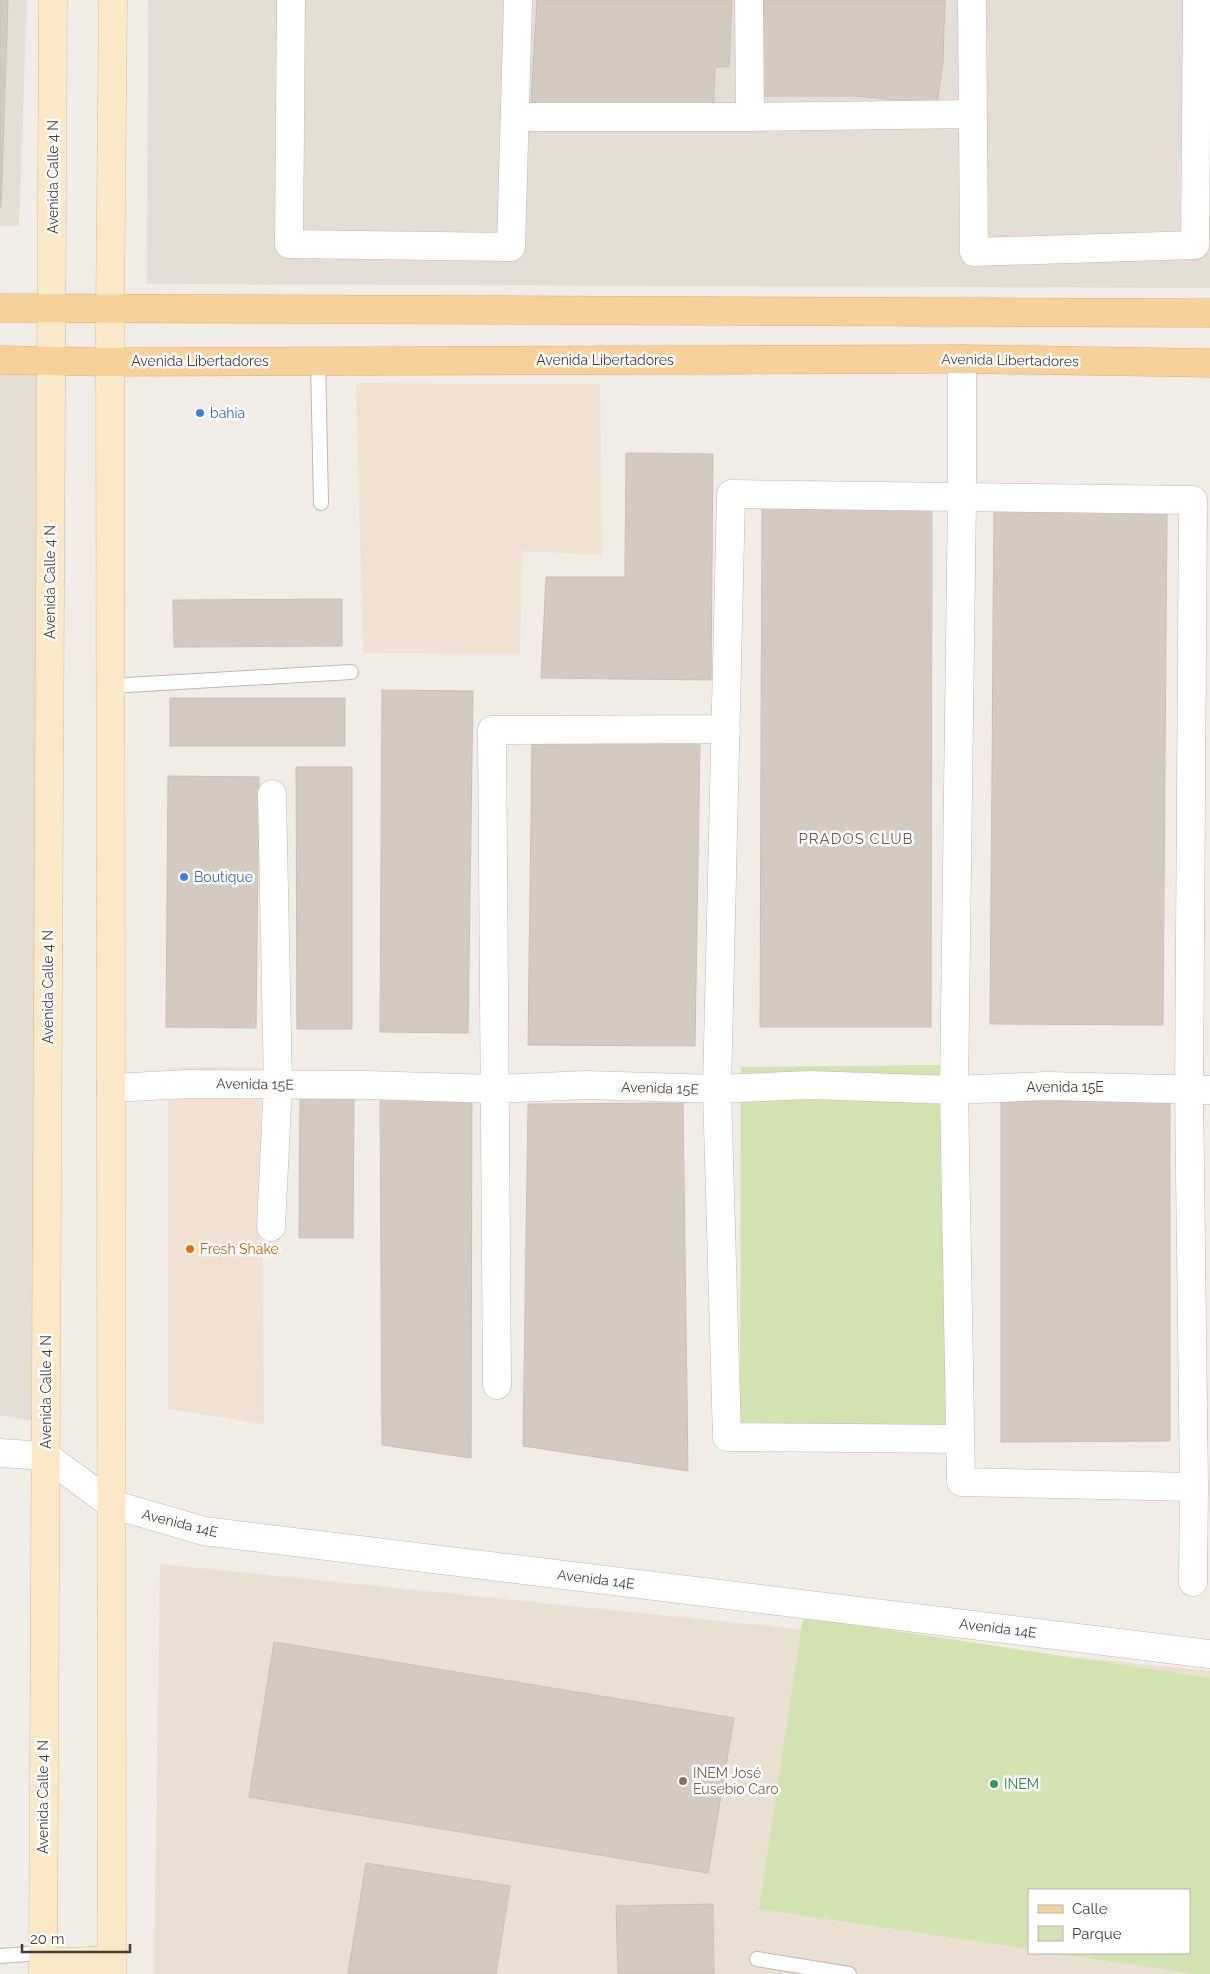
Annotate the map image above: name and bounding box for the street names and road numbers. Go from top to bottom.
street label: Avenida Calle 4 N [45,120,61,234]
street label: Avenida Libertadores [941,351,1079,369]
street label: Avenida Libertadores [536,352,674,368]
street label: Avenida Libertadores [131,353,269,369]
street label: Avenida Calle 4 N [42,525,58,639]
street label: Avenida Calle 4 N [40,930,56,1044]
street label: Avenida 15E [216,1075,294,1093]
street label: Avenida 15E [621,1079,699,1097]
street label: Avenida 15E [1026,1079,1104,1095]
street label: Avenida Calle 4 N [38,1335,54,1449]
street label: Avenida 14E [140,1506,220,1540]
street label: Avenida 14E [556,1566,636,1592]
street label: Avenida 14E [958,1615,1038,1641]
street label: Avenida Calle 4 N [35,1740,51,1854]

